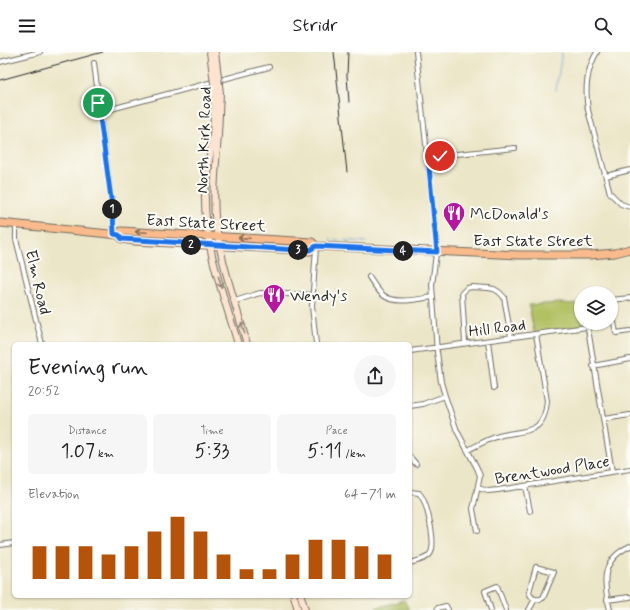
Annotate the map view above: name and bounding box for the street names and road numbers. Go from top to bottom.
street label: North Kirk Road [192,86,217,194]
street label: East State Street [146,210,267,237]
street label: East State Street [473,231,593,252]
street label: Elm Road [20,248,55,317]
street label: Hill Road [467,315,527,342]
street label: Brentwood Place [493,451,611,490]

